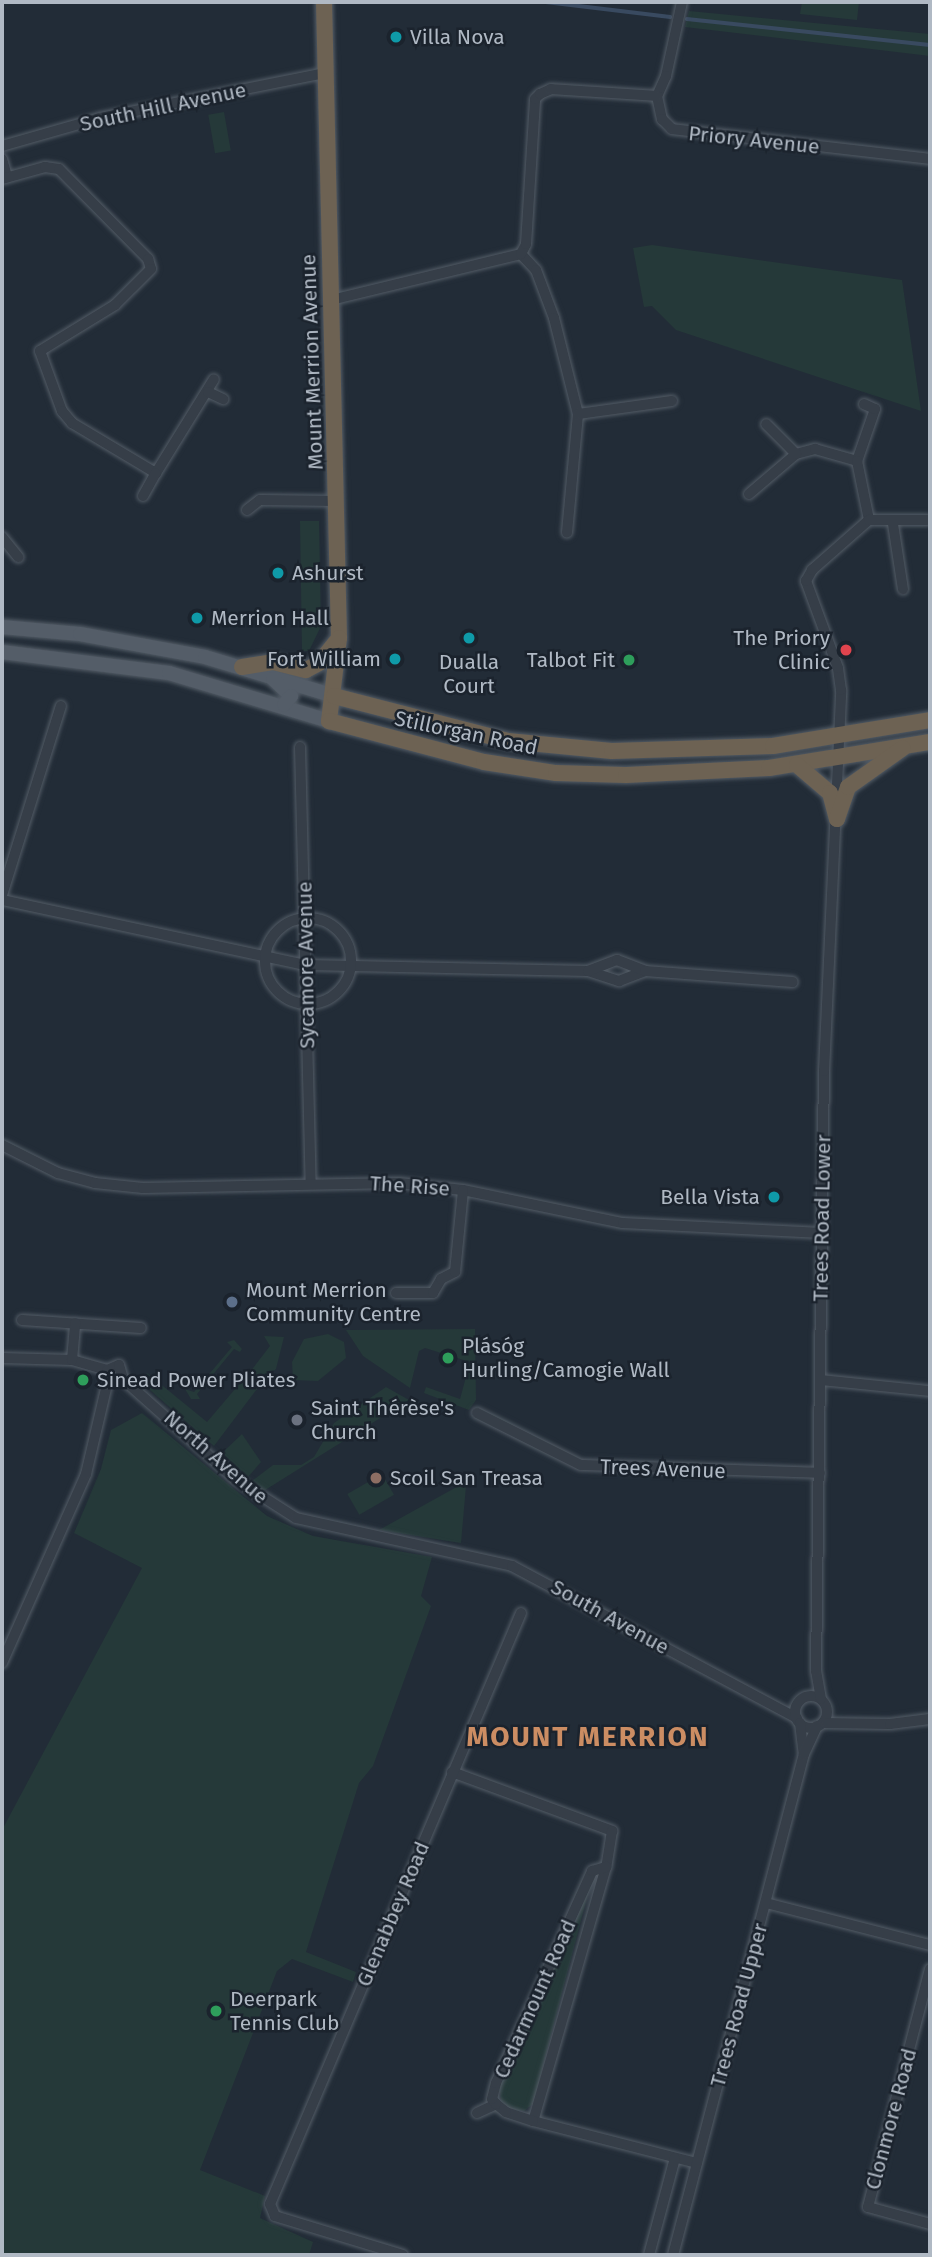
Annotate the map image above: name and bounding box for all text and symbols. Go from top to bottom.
place label: Villa Nova [410,24,505,50]
marker: Villa Nova [388,29,404,45]
street label: South Hill Avenue [78,77,248,137]
street label: Priory Avenue [687,121,821,159]
street label: Mount Merrion Avenue [296,254,328,470]
place label: Ashurst [292,560,364,586]
marker: Ashurst [270,565,286,581]
place label: Merrion Hall [211,605,329,631]
marker: Merrion Hall [189,610,205,626]
place label: The Priory Clinic [733,625,830,675]
marker: Dualla Court [461,630,477,646]
marker: The Priory Clinic [836,640,856,660]
place label: Fort William [267,646,381,672]
place label: Talbot Fit [527,647,615,673]
place label: Dualla Court [439,649,499,699]
marker: Fort William [387,651,403,667]
marker: Talbot Fit [621,652,637,668]
street label: Stillorgan Road [392,706,540,760]
street label: Sycamore Avenue [292,881,320,1049]
street label: Trees Road Lower [808,1134,836,1302]
street label: The Rise [369,1171,451,1201]
place label: Bella Vista [660,1184,760,1210]
marker: Bella Vista [766,1189,782,1205]
place label: Mount Merrion Community Centre [246,1277,421,1327]
marker: Mount Merrion Community Centre [224,1294,240,1310]
place label: Plásóg Hurling/Camogie Wall [462,1333,670,1383]
marker: Plásóg Hurling/Camogie Wall [440,1350,456,1366]
place label: Sinead Power Pliates [97,1367,295,1393]
marker: Sinead Power Pliates [75,1372,91,1388]
place label: Saint Thérèse's Church [311,1395,454,1445]
street label: North Avenue [159,1405,273,1509]
marker: Saint Thérèse's Church [289,1412,305,1428]
street label: Trees Avenue [600,1454,726,1484]
place label: Scoil San Treasa [390,1465,543,1491]
marker: Scoil San Treasa [368,1470,384,1486]
street label: South Avenue [547,1574,673,1660]
district label: MOUNT MERRION [468,1720,708,1754]
street label: Glenabbey Road [351,1838,435,1990]
street label: Cedarmount Road [489,1916,581,2082]
street label: Trees Road Upper [705,1920,773,2090]
place label: Deerpark Tennis Club [230,1986,339,2036]
marker: Deerpark Tennis Club [208,2003,224,2019]
street label: Clonmore Road [860,2046,922,2192]

